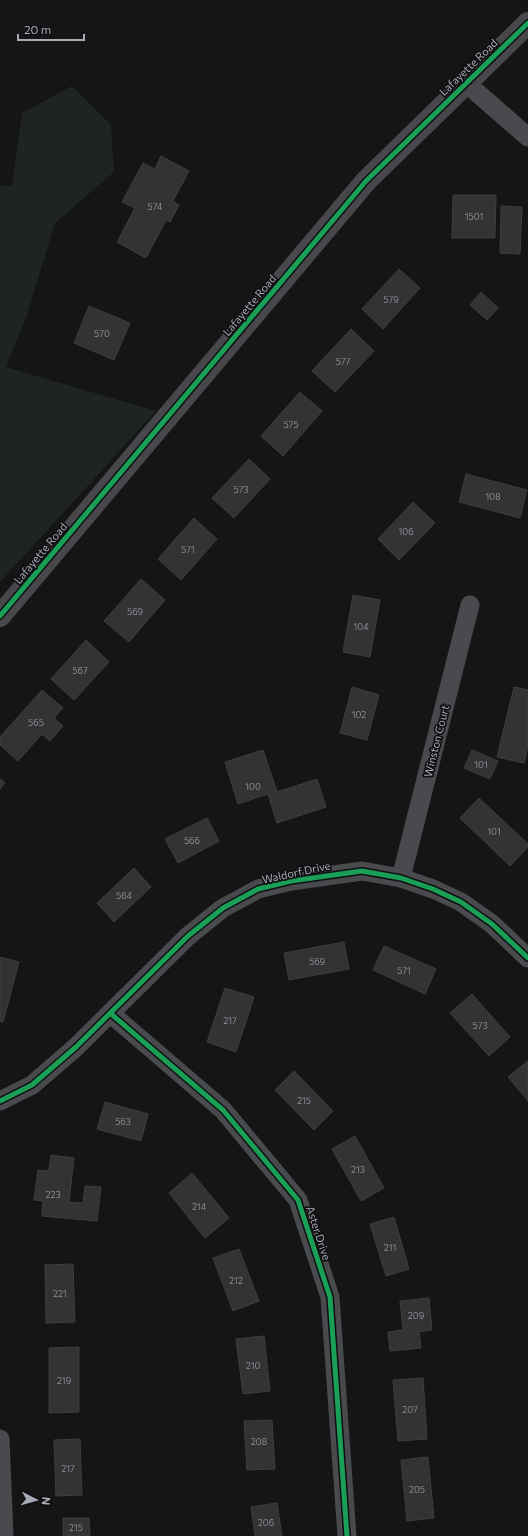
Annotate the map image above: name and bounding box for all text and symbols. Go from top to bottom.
scale bar [18,16,84,42]
text: 20 m [24,22,51,36]
street label: Lafayette Road [436,36,500,98]
house number: 574 [148,201,163,212]
house number: 1501 [465,211,483,222]
street label: Lafayette Road [220,272,278,338]
house number: 579 [383,294,399,305]
house number: 570 [94,328,110,339]
house number: 577 [336,356,351,367]
house number: 575 [283,419,299,430]
house number: 573 [233,484,249,495]
house number: 108 [485,491,501,502]
street label: Lafayette Road [11,520,69,586]
house number: 106 [398,526,414,537]
house number: 571 [181,544,195,555]
house number: 569 [127,606,143,617]
house number: 104 [353,621,369,632]
house number: 567 [72,665,88,676]
street label: Winston Court [421,703,451,778]
house number: 102 [352,709,366,720]
house number: 565 [28,717,44,728]
house number: 101 [474,759,488,770]
house number: 100 [245,781,261,792]
house number: 101 [487,826,501,837]
house number: 566 [184,835,200,846]
street label: Waldorf Drive [261,858,332,886]
house number: 564 [116,890,133,901]
house number: 569 [309,956,325,967]
house number: 571 [397,965,411,976]
house number: 217 [223,1015,237,1026]
house number: 573 [472,1020,488,1031]
house number: 215 [297,1095,311,1106]
house number: 563 [115,1116,131,1127]
house number: 213 [351,1164,365,1175]
house number: 223 [45,1189,61,1200]
house number: 214 [192,1201,207,1212]
street label: Aster Drive [304,1204,334,1262]
house number: 211 [384,1242,396,1253]
house number: 212 [229,1275,243,1286]
house number: 221 [53,1288,67,1299]
house number: 209 [408,1310,424,1321]
house number: 210 [246,1360,260,1371]
house number: 219 [57,1375,71,1386]
house number: 207 [402,1404,418,1415]
house number: 208 [251,1436,267,1447]
house number: 217 [61,1463,75,1474]
north arrow [16,1480,56,1520]
house number: 205 [409,1484,425,1495]
text: N [40,1496,53,1506]
house number: 206 [258,1517,274,1528]
house number: 215 [69,1522,83,1533]

